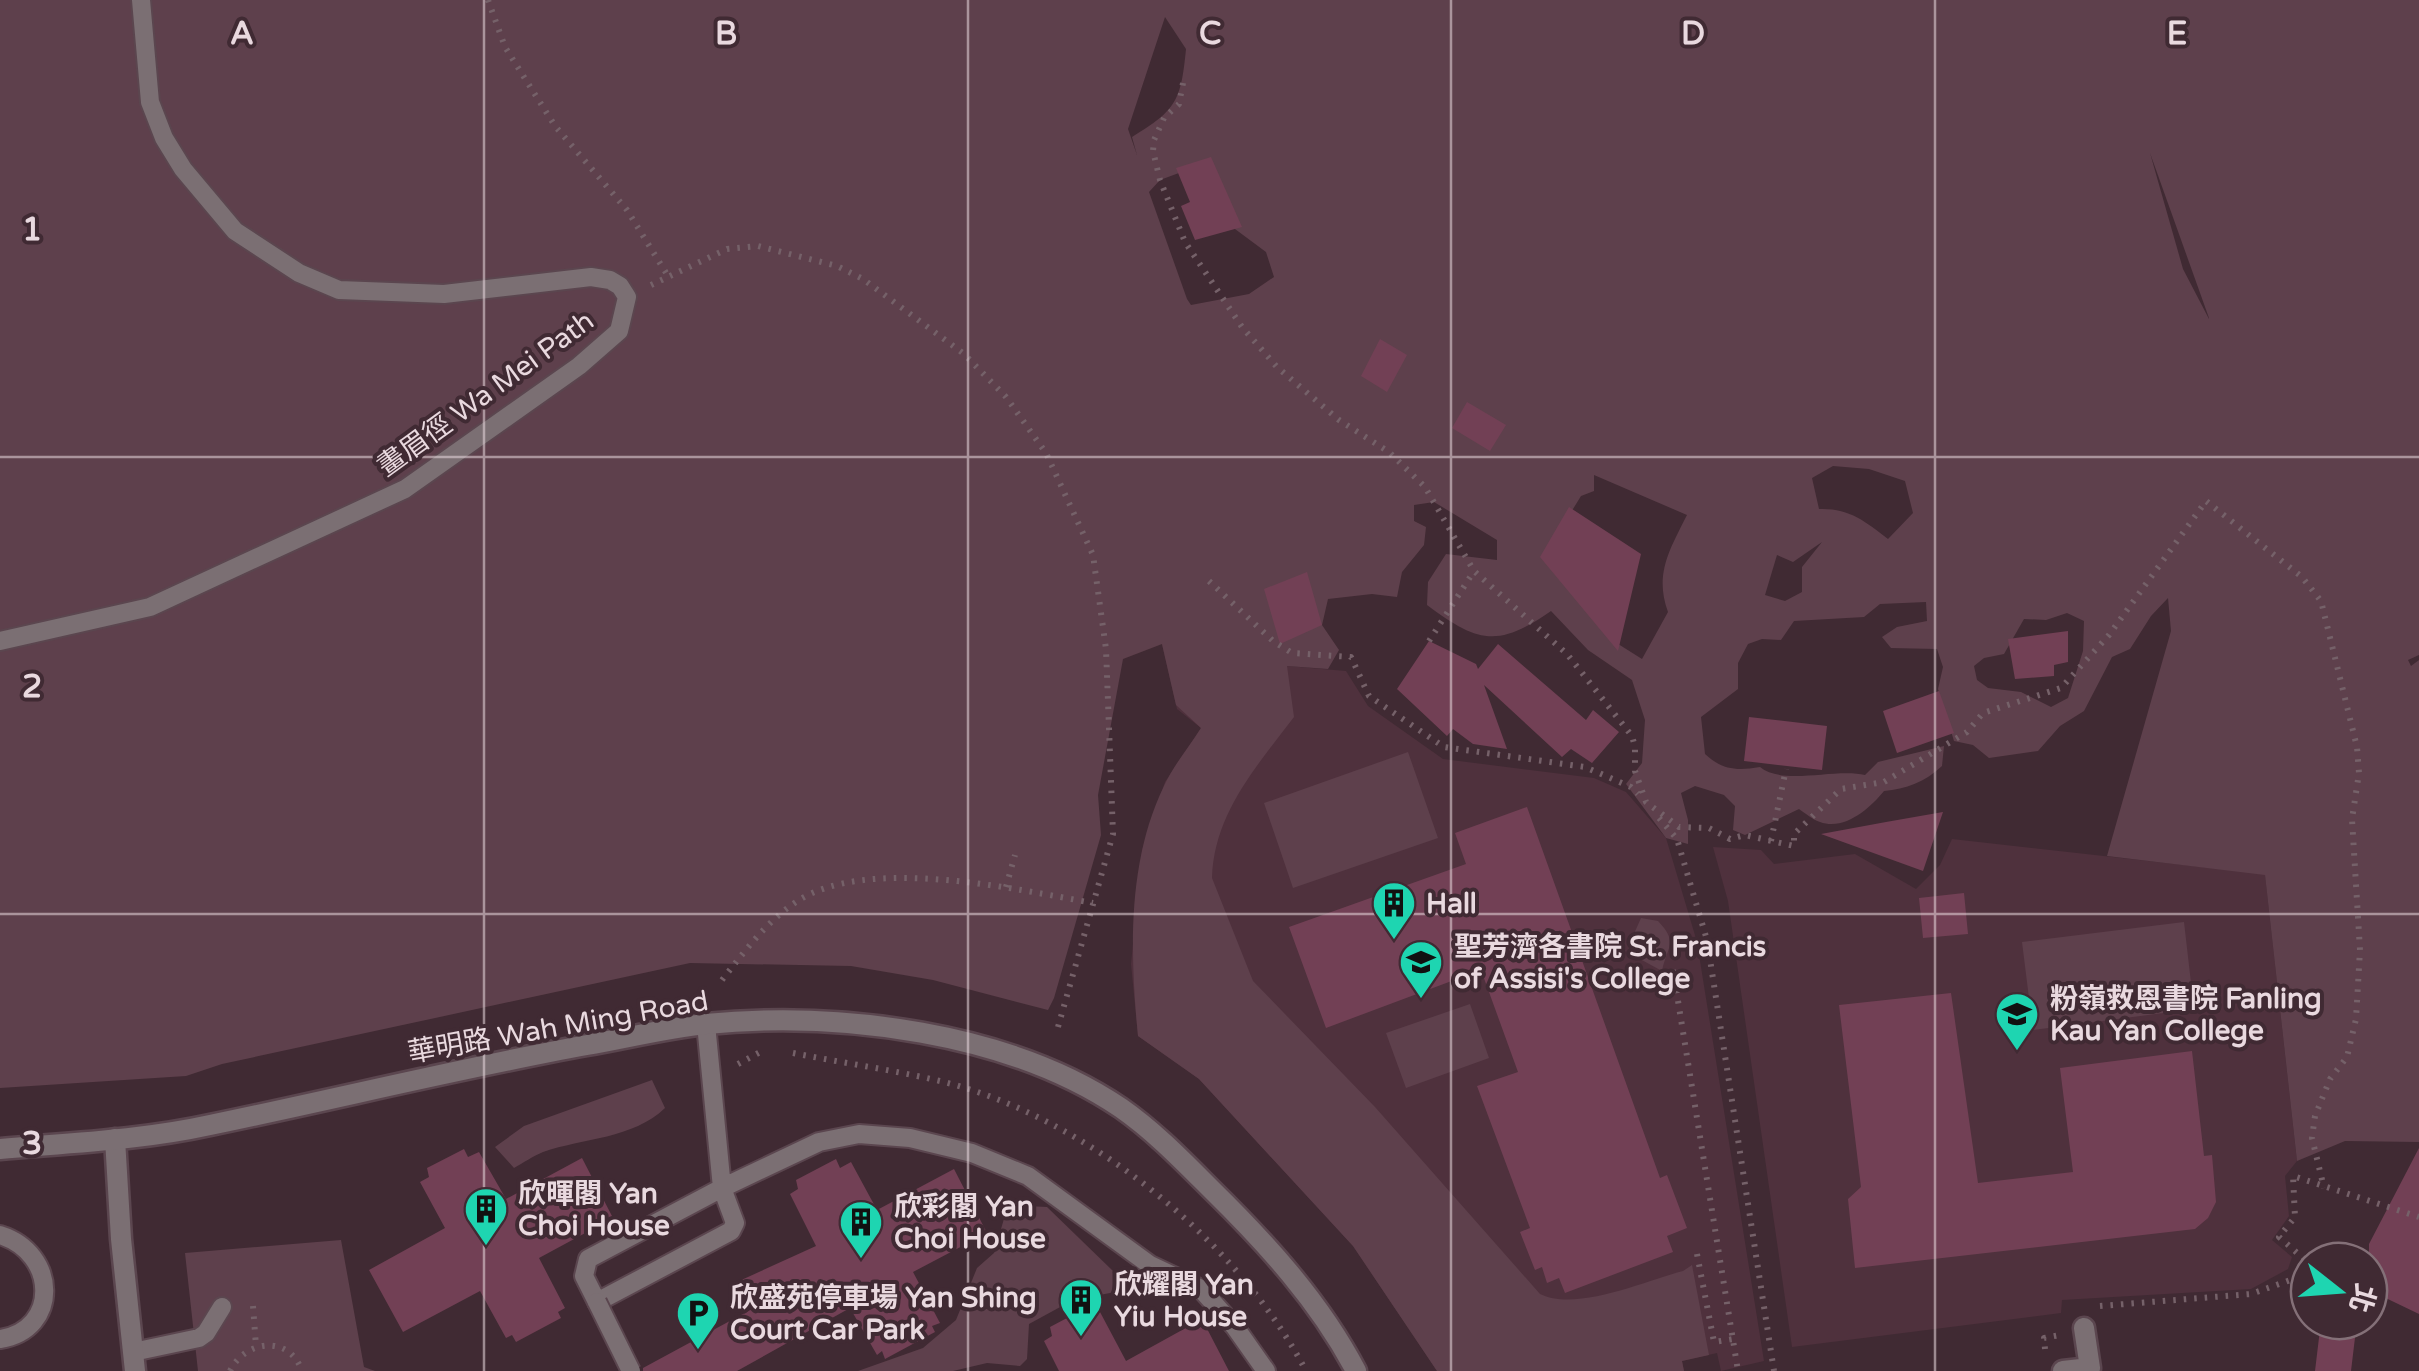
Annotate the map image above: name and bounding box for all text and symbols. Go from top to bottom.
text: A [230,15,254,53]
text: B [715,15,737,53]
text: C [1199,15,1221,53]
text: D [1681,15,1705,53]
text: E [2167,15,2187,53]
text: 1 [22,211,42,249]
street label: 畫眉徑 Wa Mei Path [371,304,601,484]
text: 2 [22,668,42,706]
building icon: Hall [1371,880,1417,941]
place label: Hall [1426,887,1477,921]
place label: 聖芳濟各書院 St. Francis of Assisi's College [1454,930,1766,996]
school or university icon: 聖芳濟各書院 St. Francis of Assisi's College [1398,939,1444,1000]
place label: 粉嶺救恩書院 Fanling Kau Yan College [2050,982,2322,1048]
street label: 華明路 Wah Ming Road [405,984,711,1070]
school or university icon: 粉嶺救恩書院 Fanling Kau Yan College [1994,991,2040,1052]
text: 3 [22,1125,42,1163]
place label: 欣暉閣 Yan Choi House [518,1177,670,1243]
building icon: 欣暉閣 Yan Choi House [463,1186,509,1247]
place label: 欣彩閣 Yan Choi House [894,1190,1046,1256]
building icon: 欣彩閣 Yan Choi House [838,1199,884,1260]
north arrow [2289,1241,2389,1341]
place label: 欣耀閣 Yan Yiu House [1114,1268,1254,1334]
building icon: 欣耀閣 Yan Yiu House [1058,1277,1104,1338]
text: 北 [2342,1280,2382,1316]
place label: 欣盛苑停車場 Yan Shing Court Car Park [730,1281,1037,1347]
parking icon: 欣盛苑停車場 Yan Shing Court Car Park [675,1290,721,1351]

